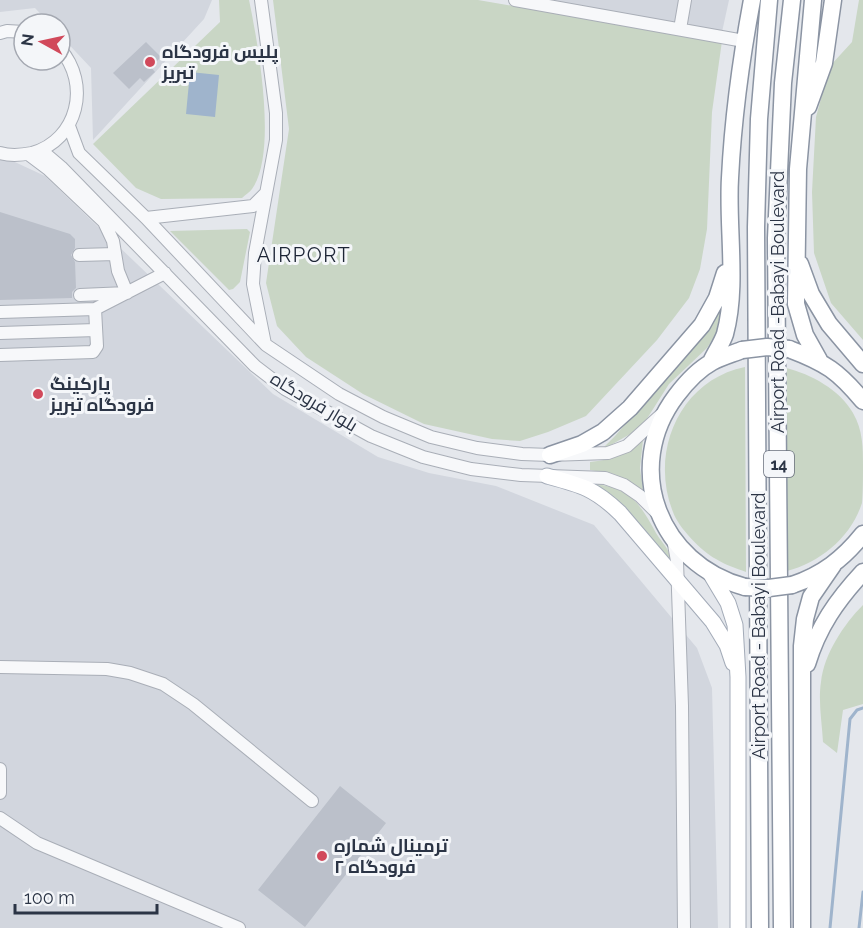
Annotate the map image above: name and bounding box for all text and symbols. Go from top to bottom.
north arrow [12,12,72,72]
text: N [17,33,38,47]
place label: پلیس فرودگاه تبریز [161,41,279,84]
marker: پلیس فرودگاه تبریز [143,55,157,69]
street label: Airport Road -Babayi Boulevard [767,171,788,433]
district label: AIRPORT [257,243,351,267]
street label: بلوار فرودگاه [266,367,362,437]
place label: پارکینگ فرودگاه تبریز [49,373,154,416]
marker: پارکینگ فرودگاه تبریز [31,387,45,401]
road number: 14 [764,451,794,477]
street label: Airport Road - Babayi Boulevard [748,493,769,759]
place label: ترمينال شماره ۲ فرودگاه [334,835,448,878]
marker: ترمينال شماره ۲ فرودگاه [315,849,329,863]
scale bar [15,877,158,915]
text: 100 m [24,887,75,908]

